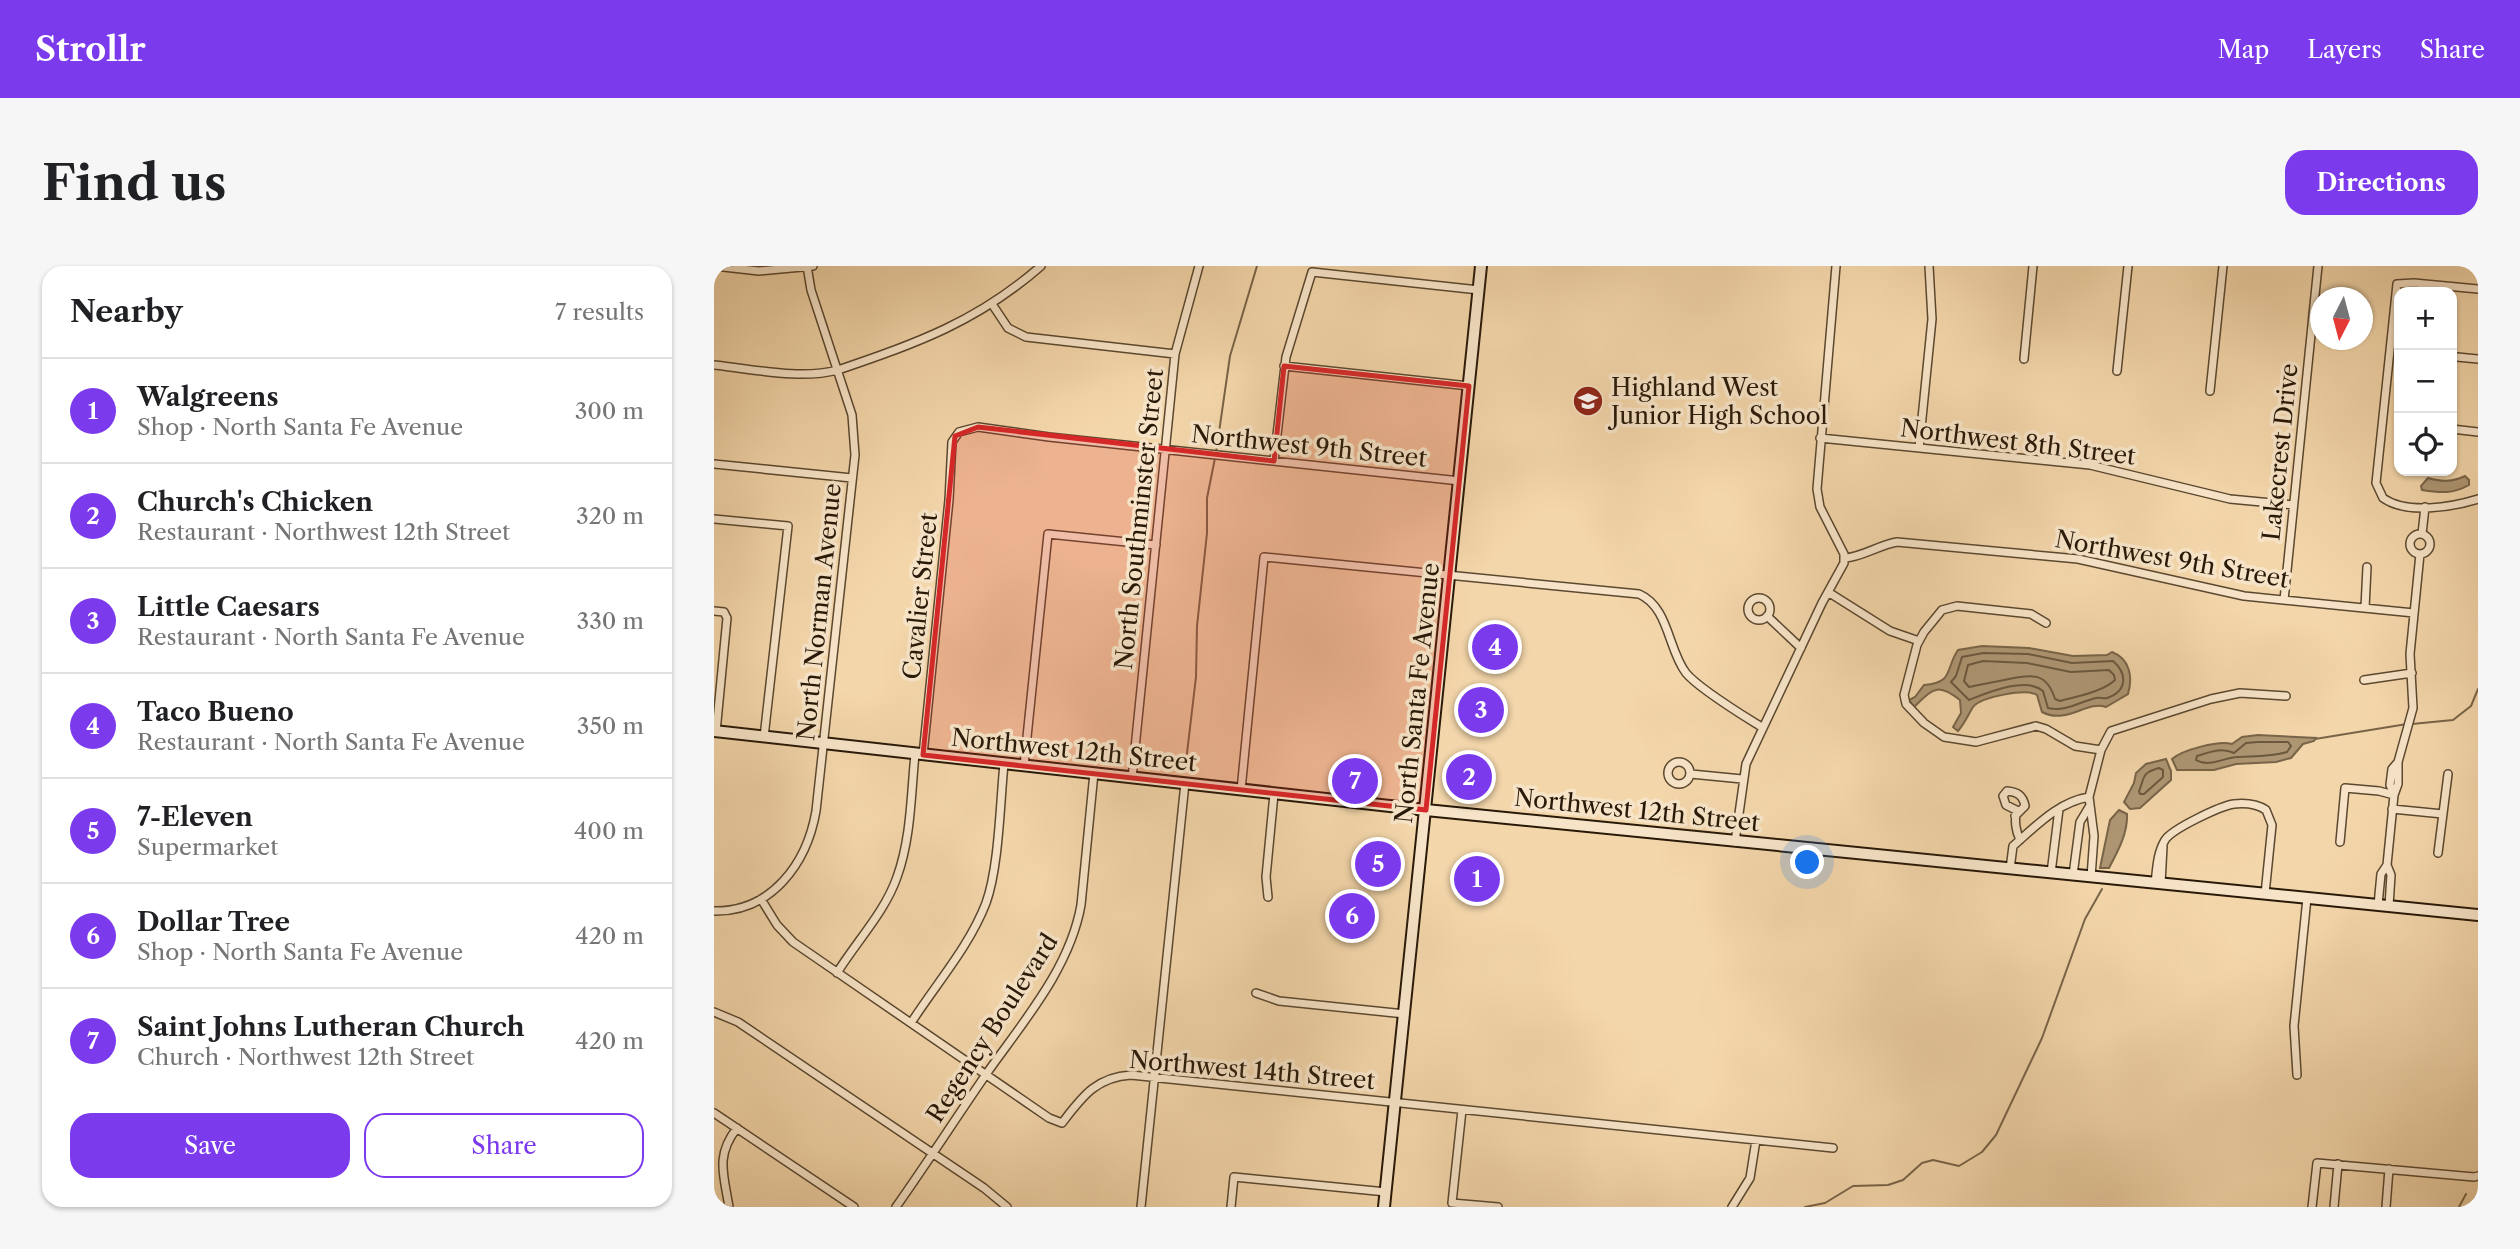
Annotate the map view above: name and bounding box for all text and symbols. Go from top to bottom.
text: Strollr [35,29,146,70]
text: Map [2218,35,2269,64]
text: Layers [2307,35,2382,64]
text: Share [2420,35,2485,64]
button: Directions [2285,150,2478,215]
text: Find us [42,152,226,213]
north arrow [2310,287,2373,350]
map controls [2394,287,2457,476]
button: + [2394,287,2457,350]
text: Nearby [70,293,183,330]
text: 7 results [555,298,644,326]
button: − [2394,350,2457,413]
street label: Lakecrest Drive [2256,362,2304,542]
street label: North Southminster Street [1109,367,1169,671]
place label: Highland West Junior High School [1607,373,1828,430]
text: Walgreens [137,381,278,413]
school or university icon: Highland West Junior High School [1571,384,1605,418]
text: 1 [88,397,98,425]
text: 300 m [575,397,644,425]
text: Shop · North Santa Fe Avenue [137,413,463,441]
street label: Northwest 8th Street [1899,413,2138,471]
button: locate [2394,413,2457,476]
street label: Northwest 9th Street [1190,419,1429,473]
street label: North Norman Avenue [791,482,847,742]
text: Church's Chicken [137,486,373,518]
text: 2 [86,502,100,530]
text: 320 m [576,502,644,530]
street label: Cavalier Street [897,511,943,681]
text: Restaurant · Northwest 12th Street [137,518,510,546]
street label: Northwest 9th Street [2053,524,2292,594]
street label: North Santa Fe Avenue [1389,561,1445,825]
text: Little Caesars [137,591,320,623]
text: 3 [87,607,100,635]
text: 330 m [577,607,644,635]
pin: 4 [1472,621,1518,673]
text: Restaurant · North Santa Fe Avenue [137,623,525,651]
pin: 3 [1458,684,1504,736]
text: Taco Bueno [137,696,294,728]
text: 4 [86,712,100,740]
text: 350 m [577,712,644,740]
street label: Northwest 12th Street [950,723,1199,777]
text: Restaurant · North Santa Fe Avenue [137,728,525,756]
pin: 2 [1446,751,1492,803]
pin: 7 [1332,755,1378,807]
street label: Northwest 12th Street [1513,783,1762,837]
text: 7-Eleven [137,801,253,833]
text: 5 [87,817,99,845]
text: 400 m [574,817,644,845]
text: Supermarket [137,833,278,861]
pin: 5 [1355,838,1401,890]
your location [1790,845,1824,879]
pin: 1 [1454,853,1500,905]
pin: 6 [1329,890,1375,942]
text: Dollar Tree [137,906,290,938]
text: 6 [86,922,100,950]
text: 420 m [575,922,644,950]
street label: Regency Boulevard [920,928,1064,1128]
text: Shop · North Santa Fe Avenue [137,938,463,966]
text: Saint Johns Lutheran Church [137,1011,525,1043]
text: 7 [87,1027,99,1055]
text: 420 m [575,1027,644,1055]
text: Church · Northwest 12th Street [137,1043,474,1071]
street label: Northwest 14th Street [1128,1045,1377,1095]
button: Save [70,1113,350,1178]
button: Share [364,1113,644,1178]

